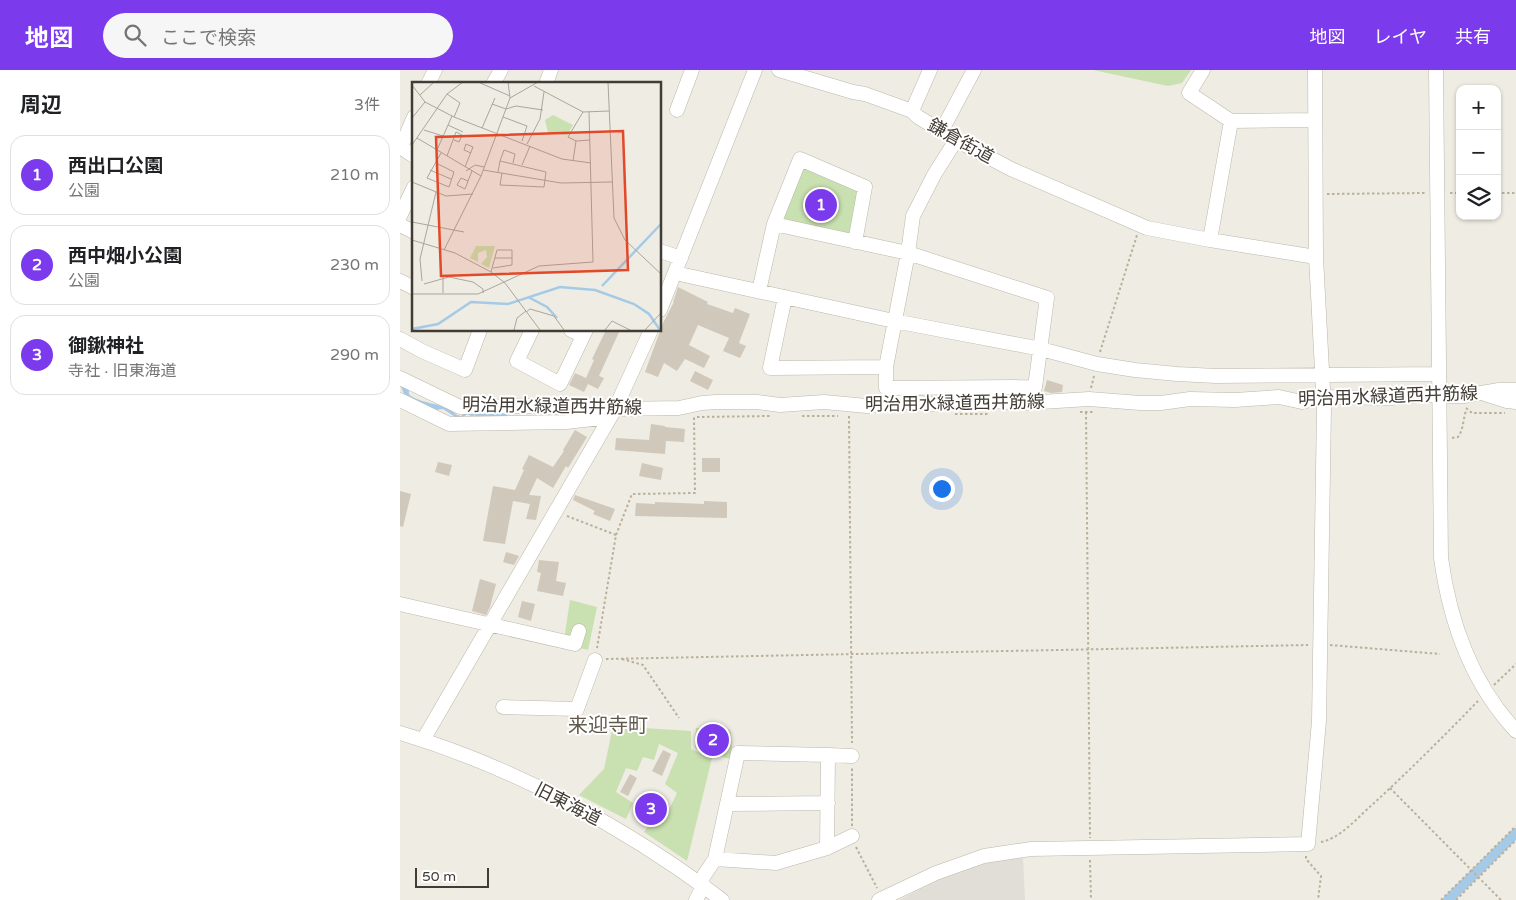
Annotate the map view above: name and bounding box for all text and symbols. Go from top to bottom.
search box [103,13,453,58]
icon: search [121,21,149,49]
text: 地図 [25,24,73,53]
text: 地図 [1310,26,1346,48]
text: レイヤ [1374,26,1427,48]
text: 共有 [1455,26,1491,48]
text: ここで検索 [161,27,256,49]
inset map [412,82,661,331]
map controls [1456,85,1501,220]
button: + [1456,85,1501,130]
text: 周辺 [20,93,62,118]
text: 3件 [354,95,380,115]
street label: 鎌倉街道 [924,114,998,168]
button: − [1456,130,1501,175]
text: 西出口公園 [68,155,163,177]
text: 1 [32,165,42,185]
text: 210 m [330,165,379,185]
button: layers [1456,175,1501,220]
text: 公園 [68,181,100,201]
pin: 1 [805,186,837,224]
text: 西中畑小公園 [68,245,182,267]
text: 2 [32,255,42,275]
text: 230 m [330,255,379,275]
text: 公園 [68,271,100,291]
text: 御鍬神社 [68,335,144,357]
text: 3 [32,345,42,365]
text: 290 m [330,345,379,365]
text: 寺社 · 旧東海道 [68,361,176,381]
street label: 明治用水緑道西井筋線 [1298,382,1478,410]
street label: 明治用水緑道西井筋線 [865,390,1045,416]
street label: 明治用水緑道西井筋線 [462,393,642,419]
your location [929,476,955,502]
district label: 来迎寺町 [568,714,648,738]
pin: 2 [697,721,729,759]
street label: 旧東海道 [531,778,605,830]
pin: 3 [635,790,667,828]
scale bar [415,865,489,888]
text: 50 m [422,868,456,885]

